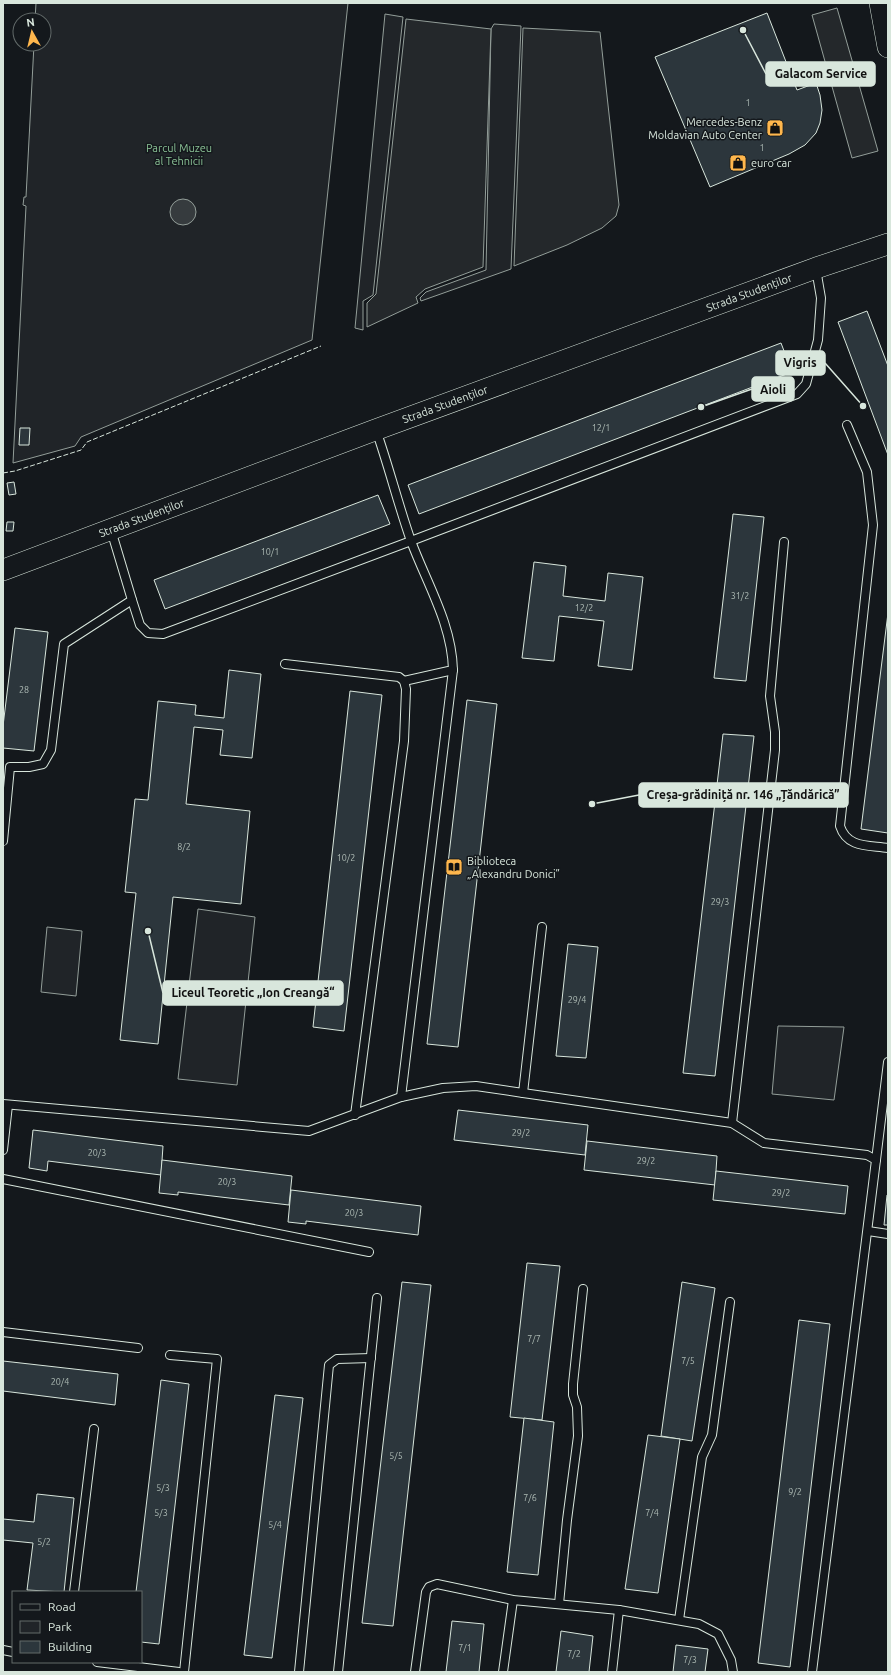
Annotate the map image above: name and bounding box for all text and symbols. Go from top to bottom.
north arrow [12,12,52,52]
text: N [26,16,36,29]
callout: Galacom Service [766,62,875,86]
text: Galacom Service [775,67,867,80]
house number: 1 [745,98,751,108]
place label: Mercedes-Benz Moldavian Auto Center [648,116,763,141]
shop icon: Mercedes-Benz Moldavian Auto Center [765,118,785,138]
park label: Parcul Muzeu al Tehnicii [146,142,212,167]
house number: 1 [759,143,765,153]
shop icon: euro car [728,153,748,173]
place label: euro car [751,157,792,169]
street label: Strada Studenților [705,271,794,314]
callout: Vigris [776,351,825,375]
text: Vigris [783,356,817,369]
callout: Aioli [752,377,794,401]
street label: Strada Studenților [401,383,490,425]
text: Aioli [760,383,786,396]
house number: 12/1 [592,423,610,433]
street label: Strada Studenților [97,496,187,539]
house number: 10/1 [261,547,279,557]
house number: 31/2 [731,591,749,601]
house number: 12/2 [575,603,593,613]
house number: 28 [19,685,29,695]
callout: Creșa-grădiniță nr. 146 „Țăndărică” [639,783,848,807]
text: Creșa-grădiniță nr. 146 „Țăndărică” [646,788,840,802]
house number: 8/2 [177,842,191,852]
house number: 10/2 [337,853,355,863]
place label: Biblioteca „Alexandru Donici” [467,855,560,880]
library icon: Biblioteca „Alexandru Donici” [444,857,464,877]
house number: 29/3 [711,897,729,907]
callout: Liceul Teoretic „Ion Creangă“ [163,981,343,1005]
text: Liceul Teoretic „Ion Creangă“ [171,986,335,999]
house number: 29/4 [568,995,586,1005]
house number: 29/2 [512,1128,530,1138]
house number: 20/3 [88,1148,106,1158]
house number: 29/2 [637,1156,655,1166]
house number: 20/3 [218,1177,236,1187]
house number: 29/2 [772,1188,790,1198]
house number: 20/3 [345,1208,363,1218]
house number: 7/7 [527,1334,541,1344]
house number: 7/5 [681,1356,695,1366]
house number: 20/4 [51,1377,69,1387]
house number: 5/5 [389,1451,403,1461]
house number: 5/3 [156,1483,170,1493]
house number: 9/2 [788,1487,802,1497]
house number: 7/6 [523,1493,537,1503]
house number: 5/3 [154,1508,168,1518]
house number: 7/4 [645,1508,659,1518]
house number: 5/4 [268,1520,282,1530]
house number: 5/2 [37,1537,51,1547]
legend [12,1591,142,1663]
text: Road [48,1600,76,1613]
text: Park [48,1620,72,1633]
text: Building [48,1640,92,1653]
house number: 7/1 [458,1643,472,1653]
house number: 7/2 [567,1649,581,1659]
house number: 7/3 [683,1655,697,1665]

